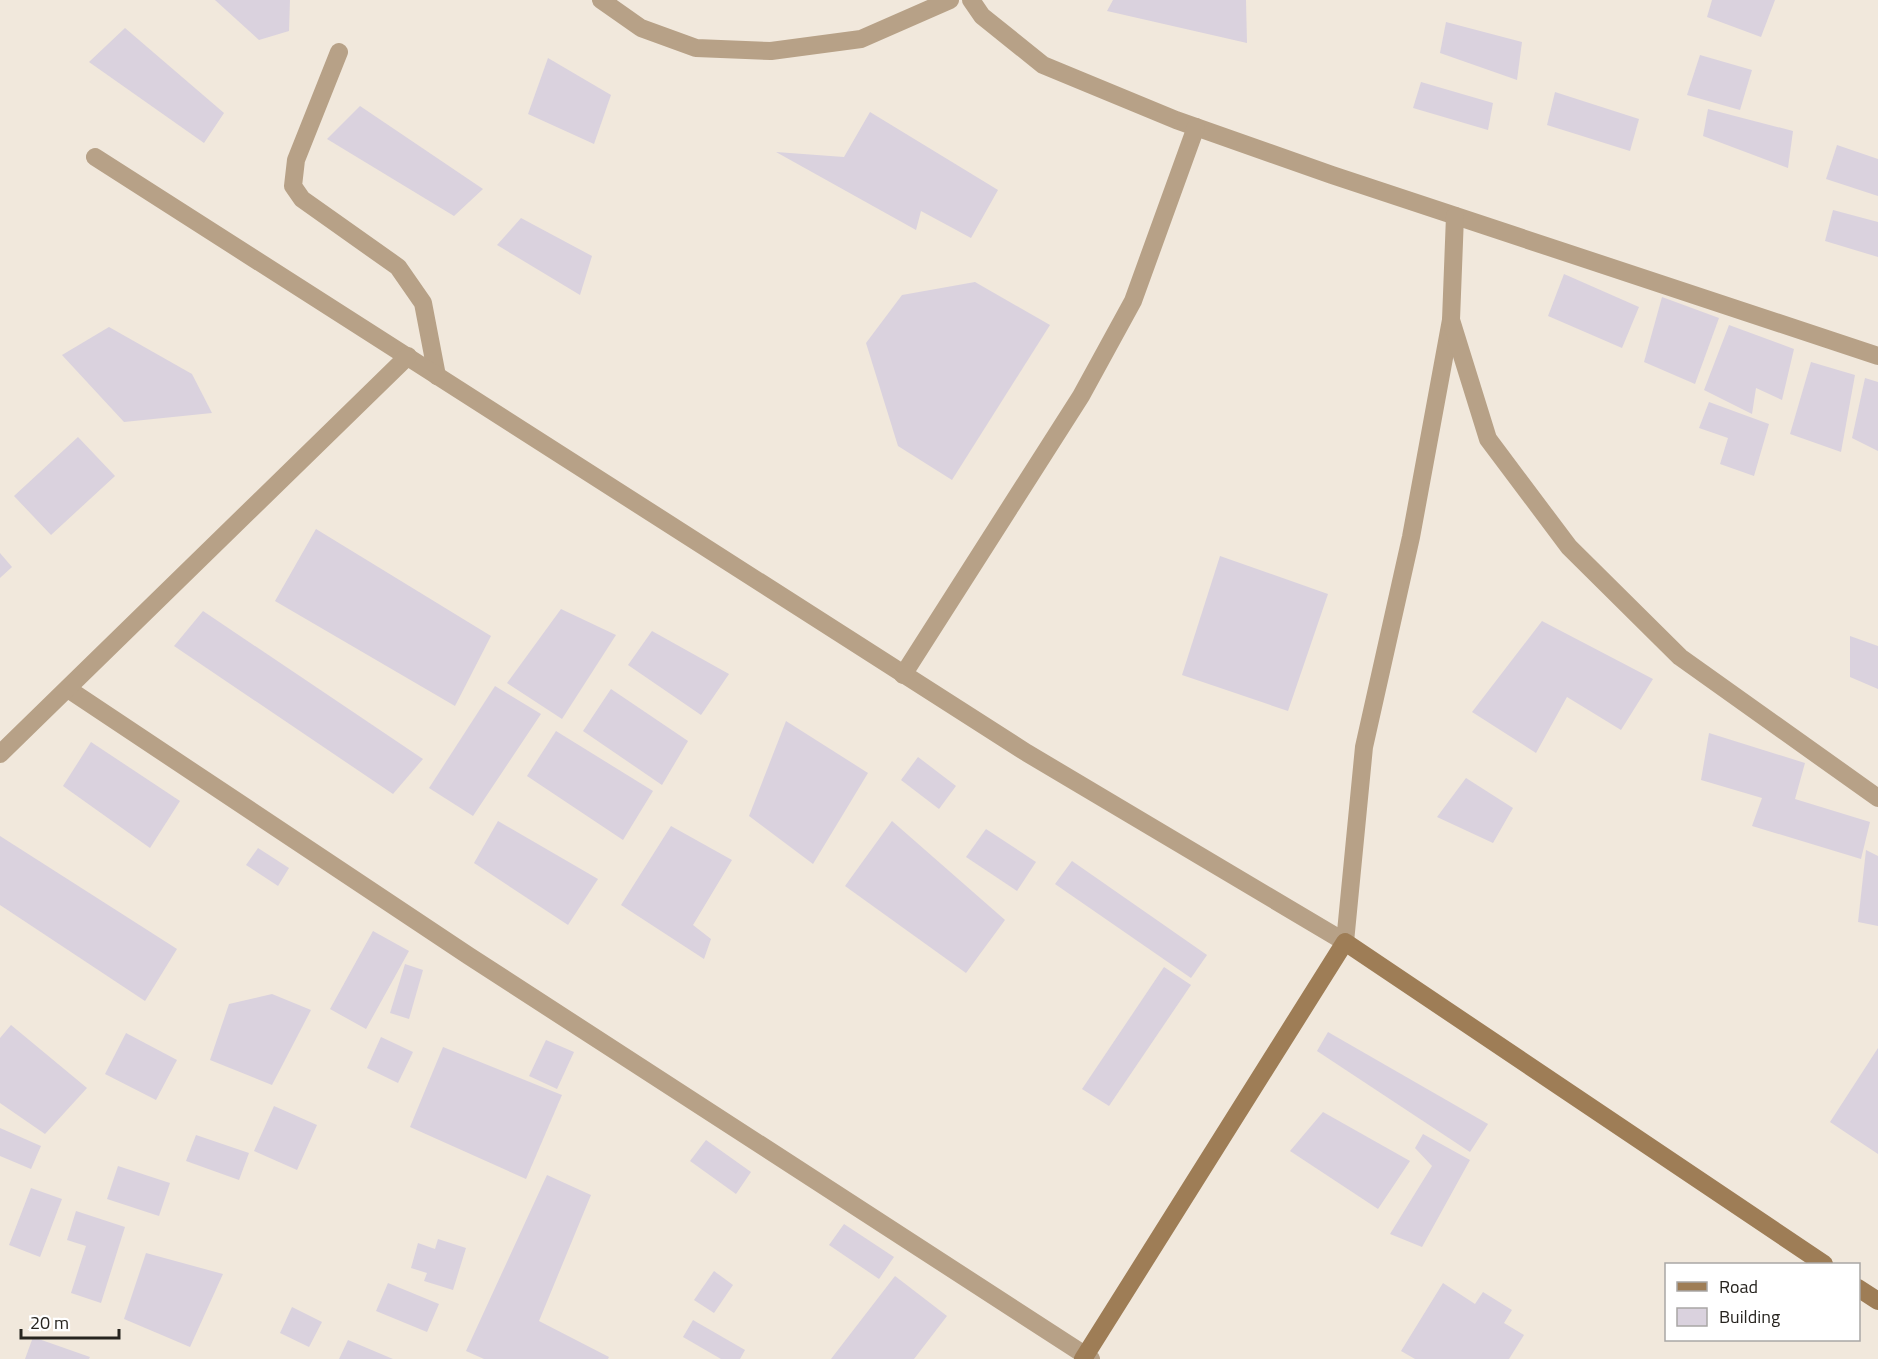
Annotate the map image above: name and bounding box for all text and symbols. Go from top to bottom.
legend [1665,1263,1860,1341]
text: Road [1719,1273,1758,1300]
scale bar [21,1302,118,1340]
text: Building [1719,1303,1780,1330]
text: 20 m [30,1309,69,1336]

